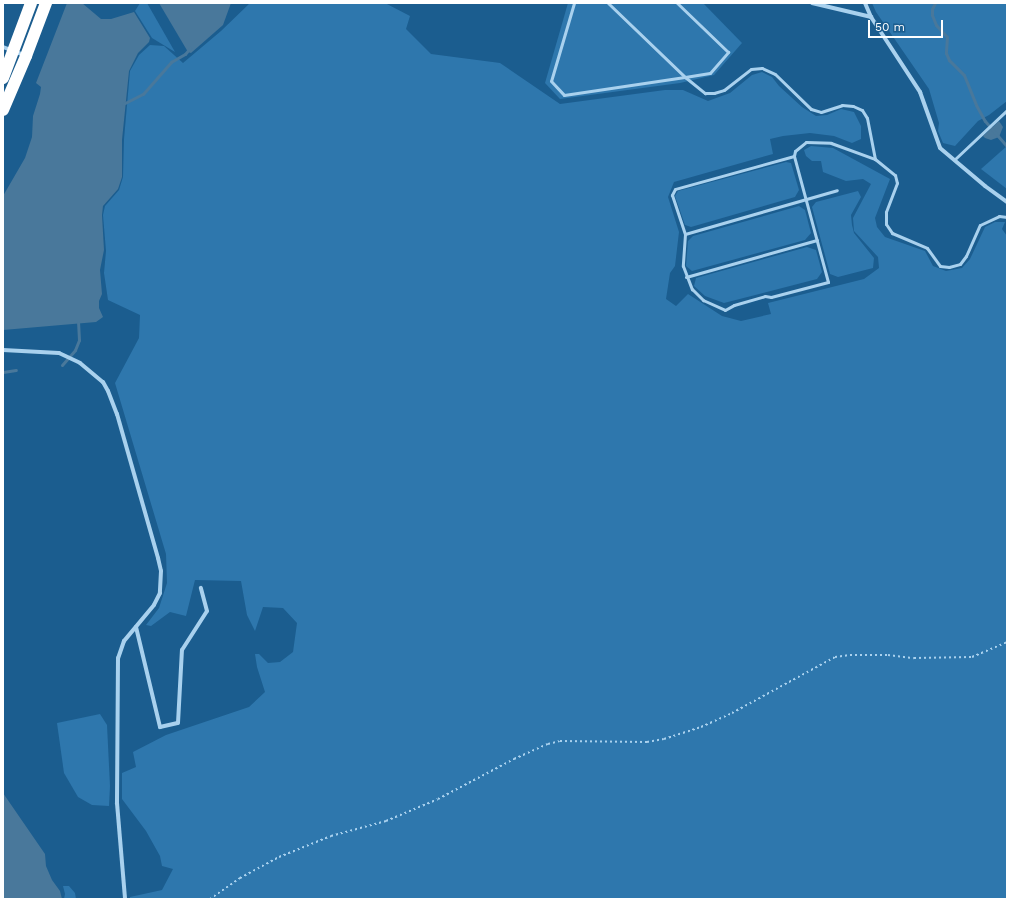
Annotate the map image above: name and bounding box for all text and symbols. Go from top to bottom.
scale bar [870,12,945,38]
text: 50 m [875,20,905,34]

